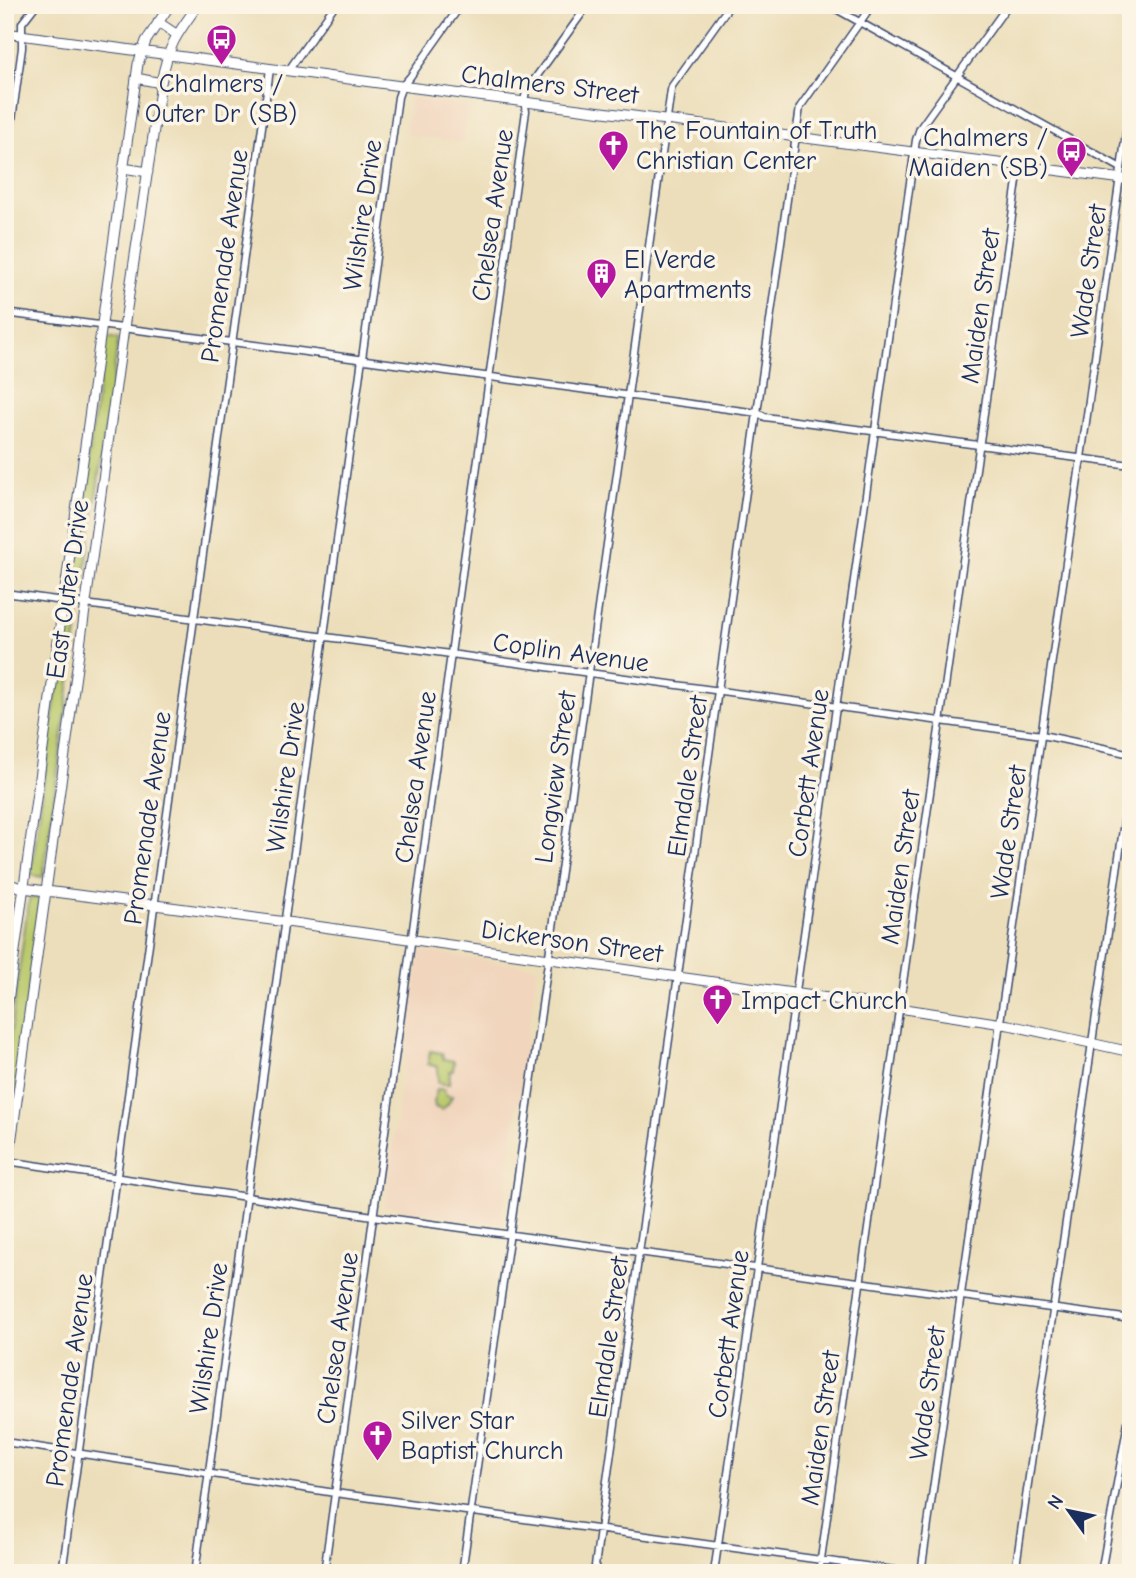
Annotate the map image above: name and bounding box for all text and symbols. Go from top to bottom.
bus stop icon: Chalmers / Outer Dr (SB) [204,23,238,67]
street label: Chalmers Street [459,59,642,111]
place label: Chalmers / Outer Dr (SB) [145,69,297,129]
place label: The Fountain of Truth Christian Center [636,116,877,176]
place label: Chalmers / Maiden (SB) [909,123,1048,183]
street label: Chelsea Avenue [466,127,520,303]
church icon: The Fountain of Truth Christian Center [596,128,630,172]
bus stop icon: Chalmers / Maiden (SB) [1054,135,1088,179]
street label: Wilshire Drive [338,138,388,293]
street label: Promenade Avenue [195,148,255,365]
street label: Wade Street [1065,201,1113,340]
street label: Maiden Street [955,225,1007,386]
place label: El Verde Apartments [624,245,751,305]
building icon: El Verde Apartments [584,257,618,301]
street label: East Outer Drive [41,498,95,681]
street label: Coplin Avenue [491,627,651,679]
street label: Corbett Avenue [782,687,836,859]
street label: Longview Street [529,688,583,865]
street label: Chelsea Avenue [389,689,443,865]
street label: Elmdale Street [662,692,714,859]
street label: Wilshire Drive [261,700,311,855]
street label: Promenade Avenue [118,710,178,927]
street label: Wade Street [985,762,1033,901]
street label: Maiden Street [875,786,927,947]
street label: Dickerson Street [479,914,666,970]
church icon: Impact Church [701,983,735,1027]
place label: Impact Church [741,986,908,1016]
street label: Corbett Avenue [702,1248,756,1420]
street label: Chelsea Avenue [311,1250,365,1426]
street label: Elmdale Street [583,1253,635,1420]
street label: Wilshire Drive [184,1261,234,1416]
street label: Promenade Avenue [40,1272,100,1489]
street label: Wade Street [904,1323,952,1462]
street label: Maiden Street [795,1347,847,1508]
place label: Silver Star Baptist Church [401,1406,564,1466]
church icon: Silver Star Baptist Church [361,1418,395,1462]
north arrow [1034,1476,1104,1546]
text: N [1043,1491,1068,1513]

